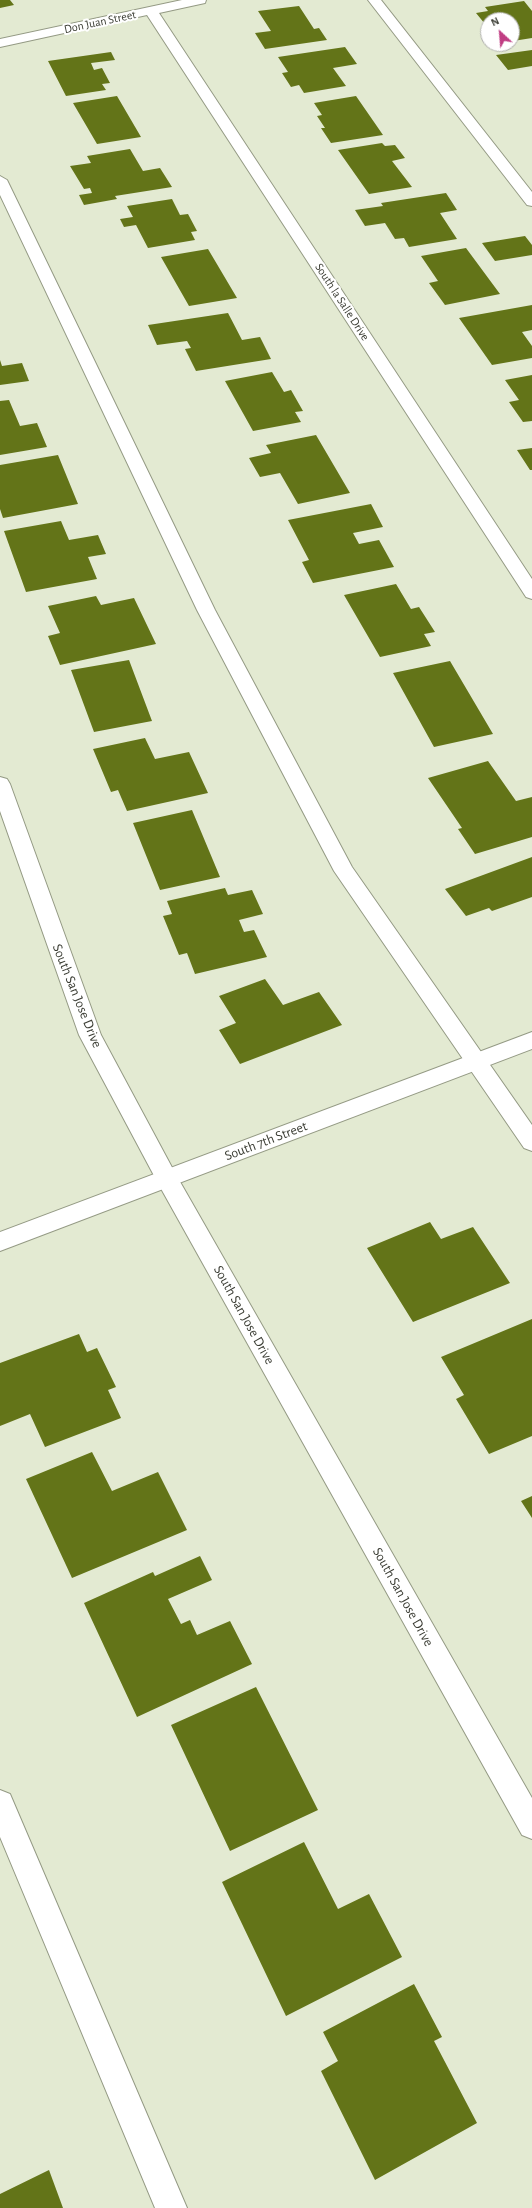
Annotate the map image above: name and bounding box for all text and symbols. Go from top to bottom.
street label: Don Juan Street [63,7,137,37]
north arrow [480,12,520,52]
text: N [489,15,501,28]
street label: South la Salle Drive [312,261,372,343]
street label: South San Jose Drive [48,942,106,1050]
street label: South 7th Street [222,1118,310,1164]
street label: South San Jose Drive [210,1263,278,1367]
street label: South San Jose Drive [369,1545,437,1649]

